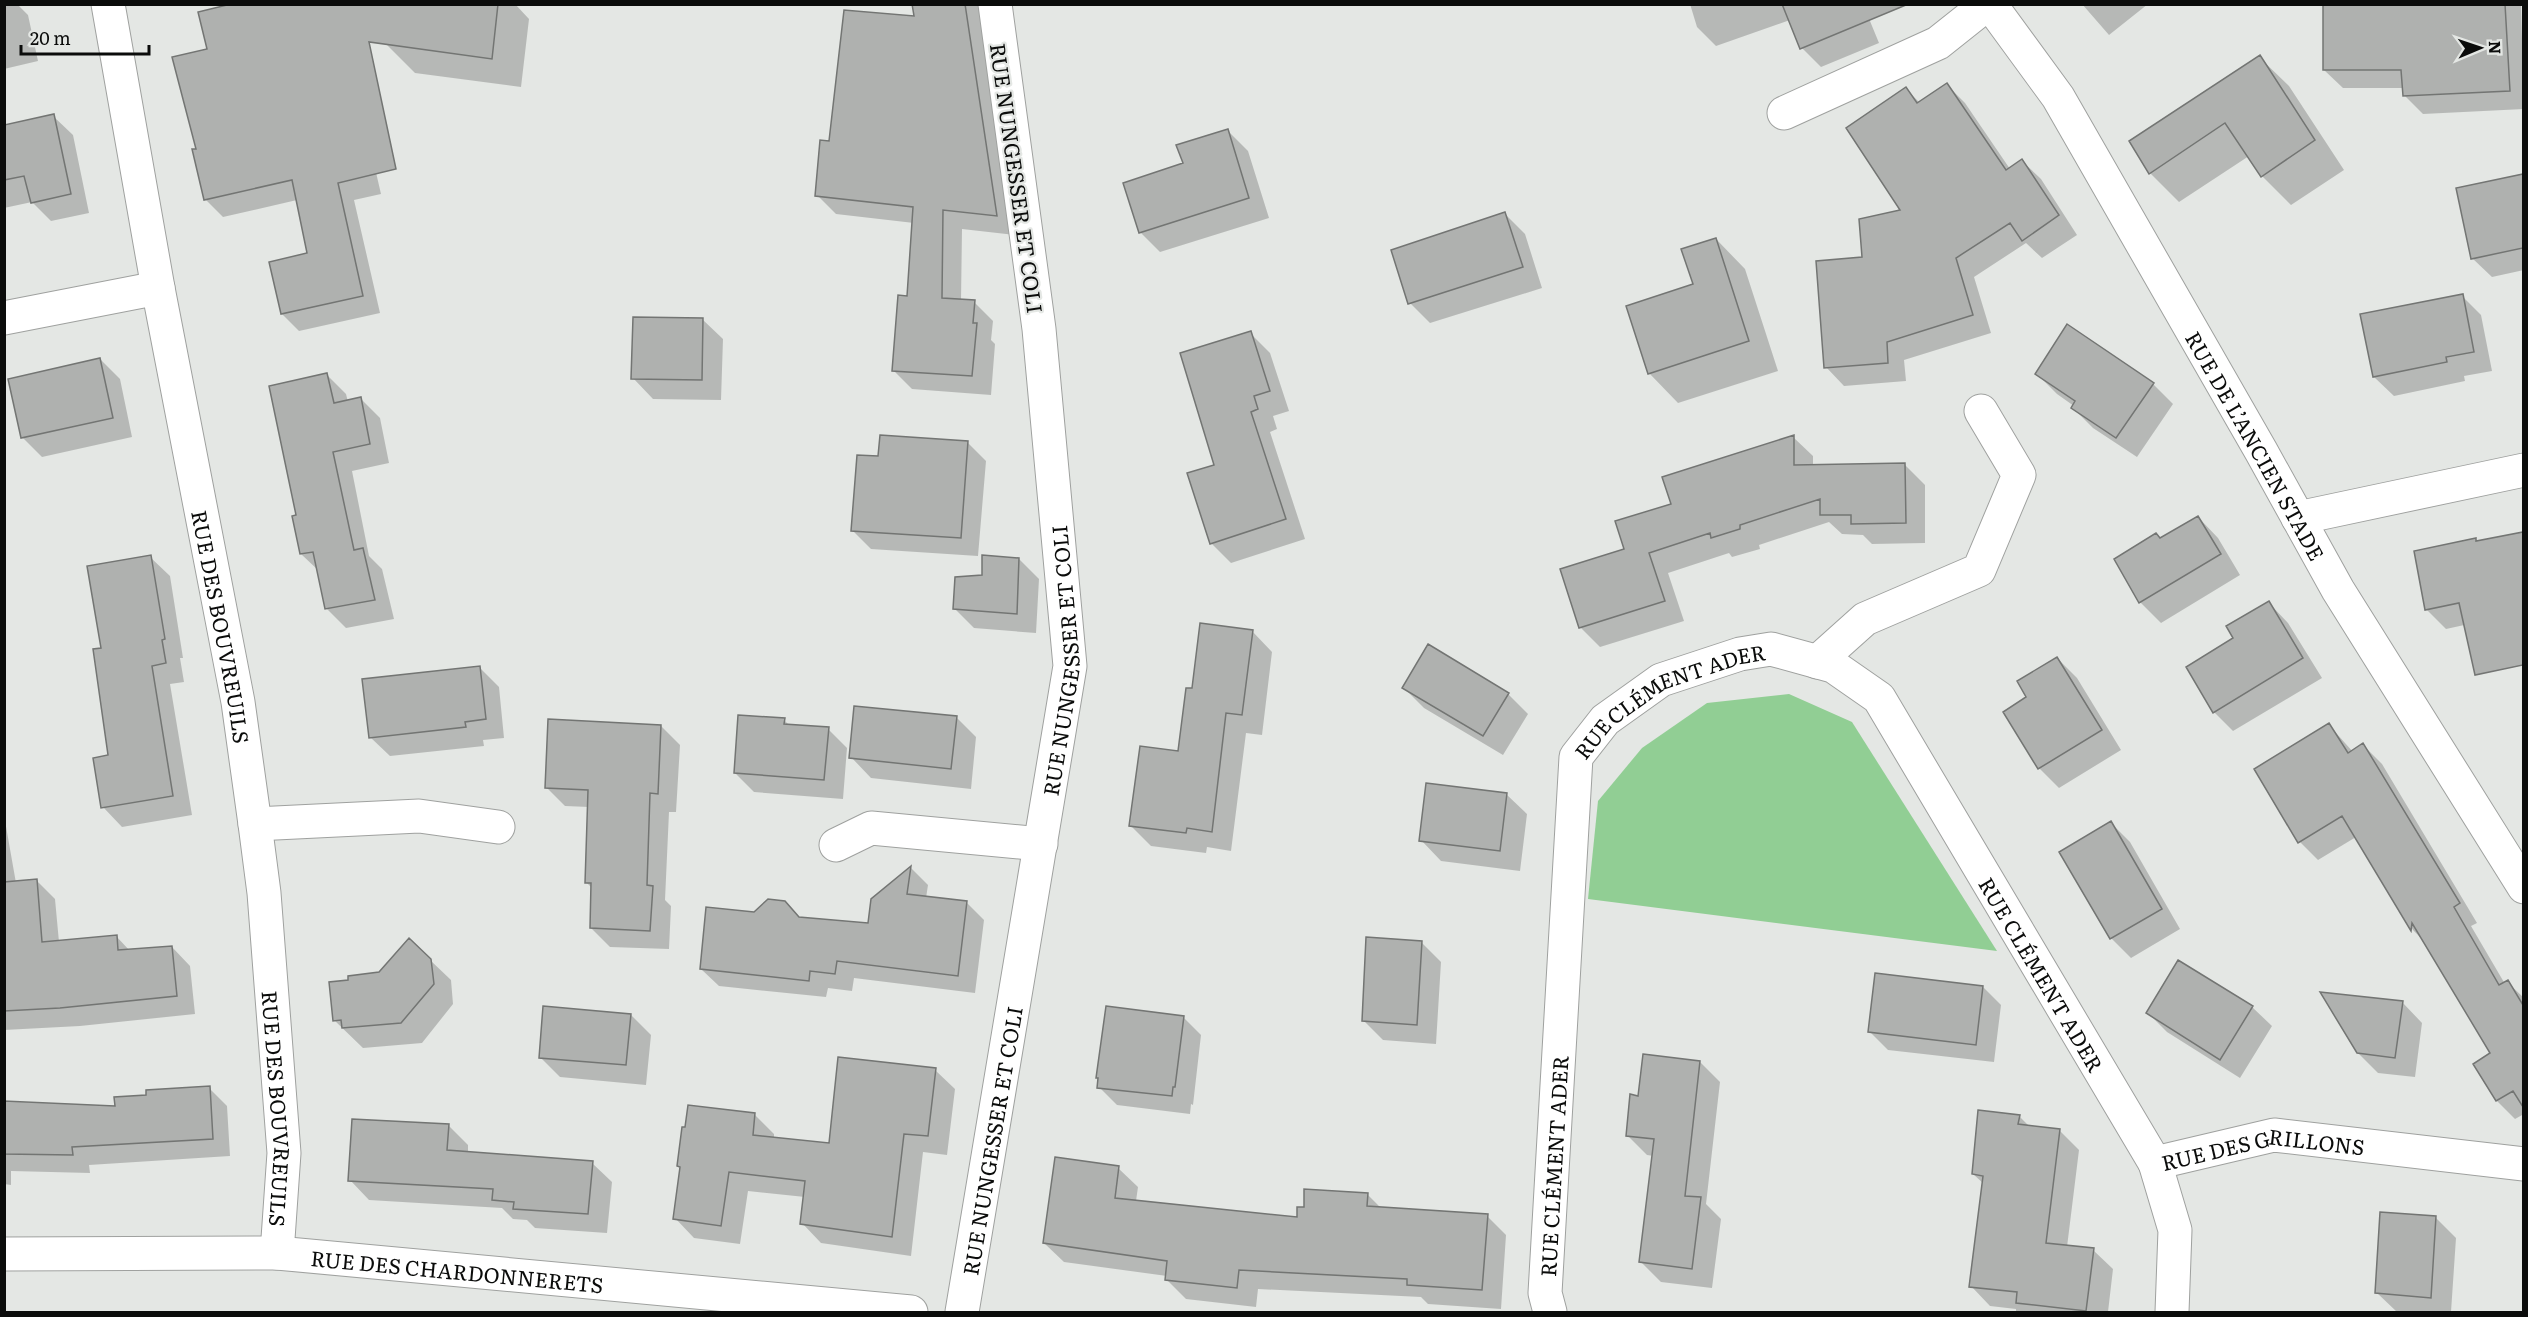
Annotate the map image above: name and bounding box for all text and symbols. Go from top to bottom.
scale bar [21,18,148,56]
north arrow [2450,18,2510,78]
text: 20 m [30,24,71,51]
text: N [2484,40,2508,55]
street label: RUE NUNGESSER ET COLI [984,41,1052,315]
street label: RUE DE L’ANCIEN STADE [2180,325,2334,565]
street label: RUE DES BOUVREUILS [186,507,259,745]
street label: RUE NUNGESSER ET COLI [1033,524,1086,798]
street label: RUE CLÉMENT ADER [1565,635,1768,765]
street label: RUE CLÉMENT ADER [1973,870,2113,1077]
street label: RUE DES BOUVREUILS [256,989,300,1228]
street label: RUE NUNGESSER ET COLI [953,1003,1028,1277]
street label: RUE CLÉMENT ADER [1530,1054,1574,1278]
street label: RUE DES GRILLONS [2158,1119,2366,1177]
street label: RUE DES CHARDONNERETS [309,1241,605,1299]

